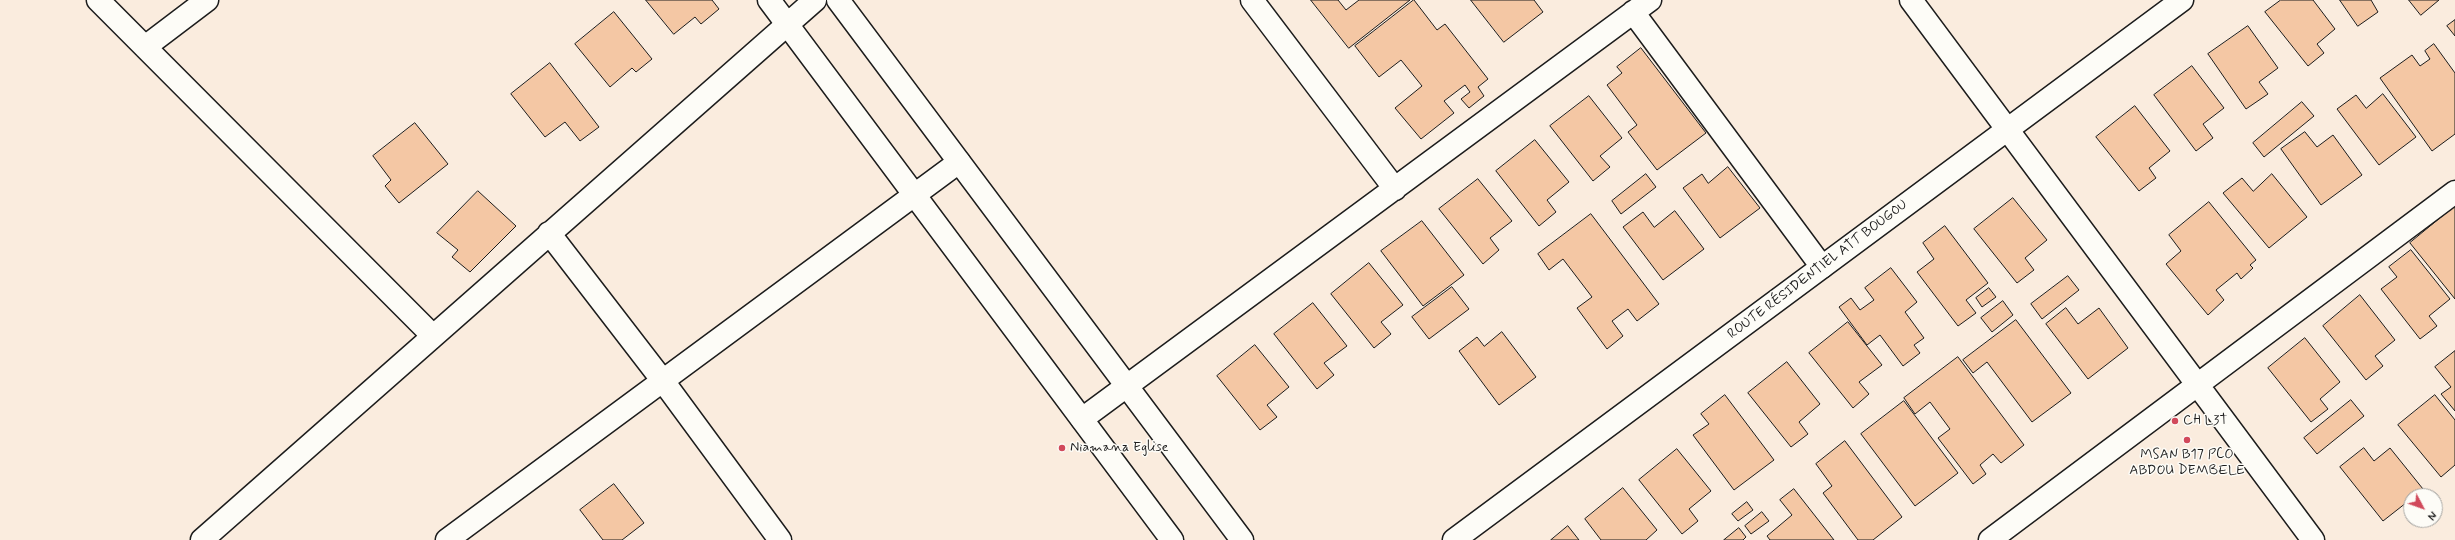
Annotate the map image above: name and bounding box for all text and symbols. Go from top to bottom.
street label: ROUTE RÉSIDENTIEL ATT BOUGOU [1725,197,1911,343]
place label: CH L3T [2183,413,2228,429]
marker: CH L3T [2170,416,2180,426]
marker: MSAN B17 PCO ABDOU DEMBELE [2182,435,2192,445]
place label: Niamana Eglise [1070,440,1168,456]
marker: Niamana Eglise [1057,443,1067,453]
place label: MSAN B17 PCO ABDOU DEMBELE [2129,447,2245,480]
north arrow [2403,488,2443,528]
text: N [2424,508,2439,523]

